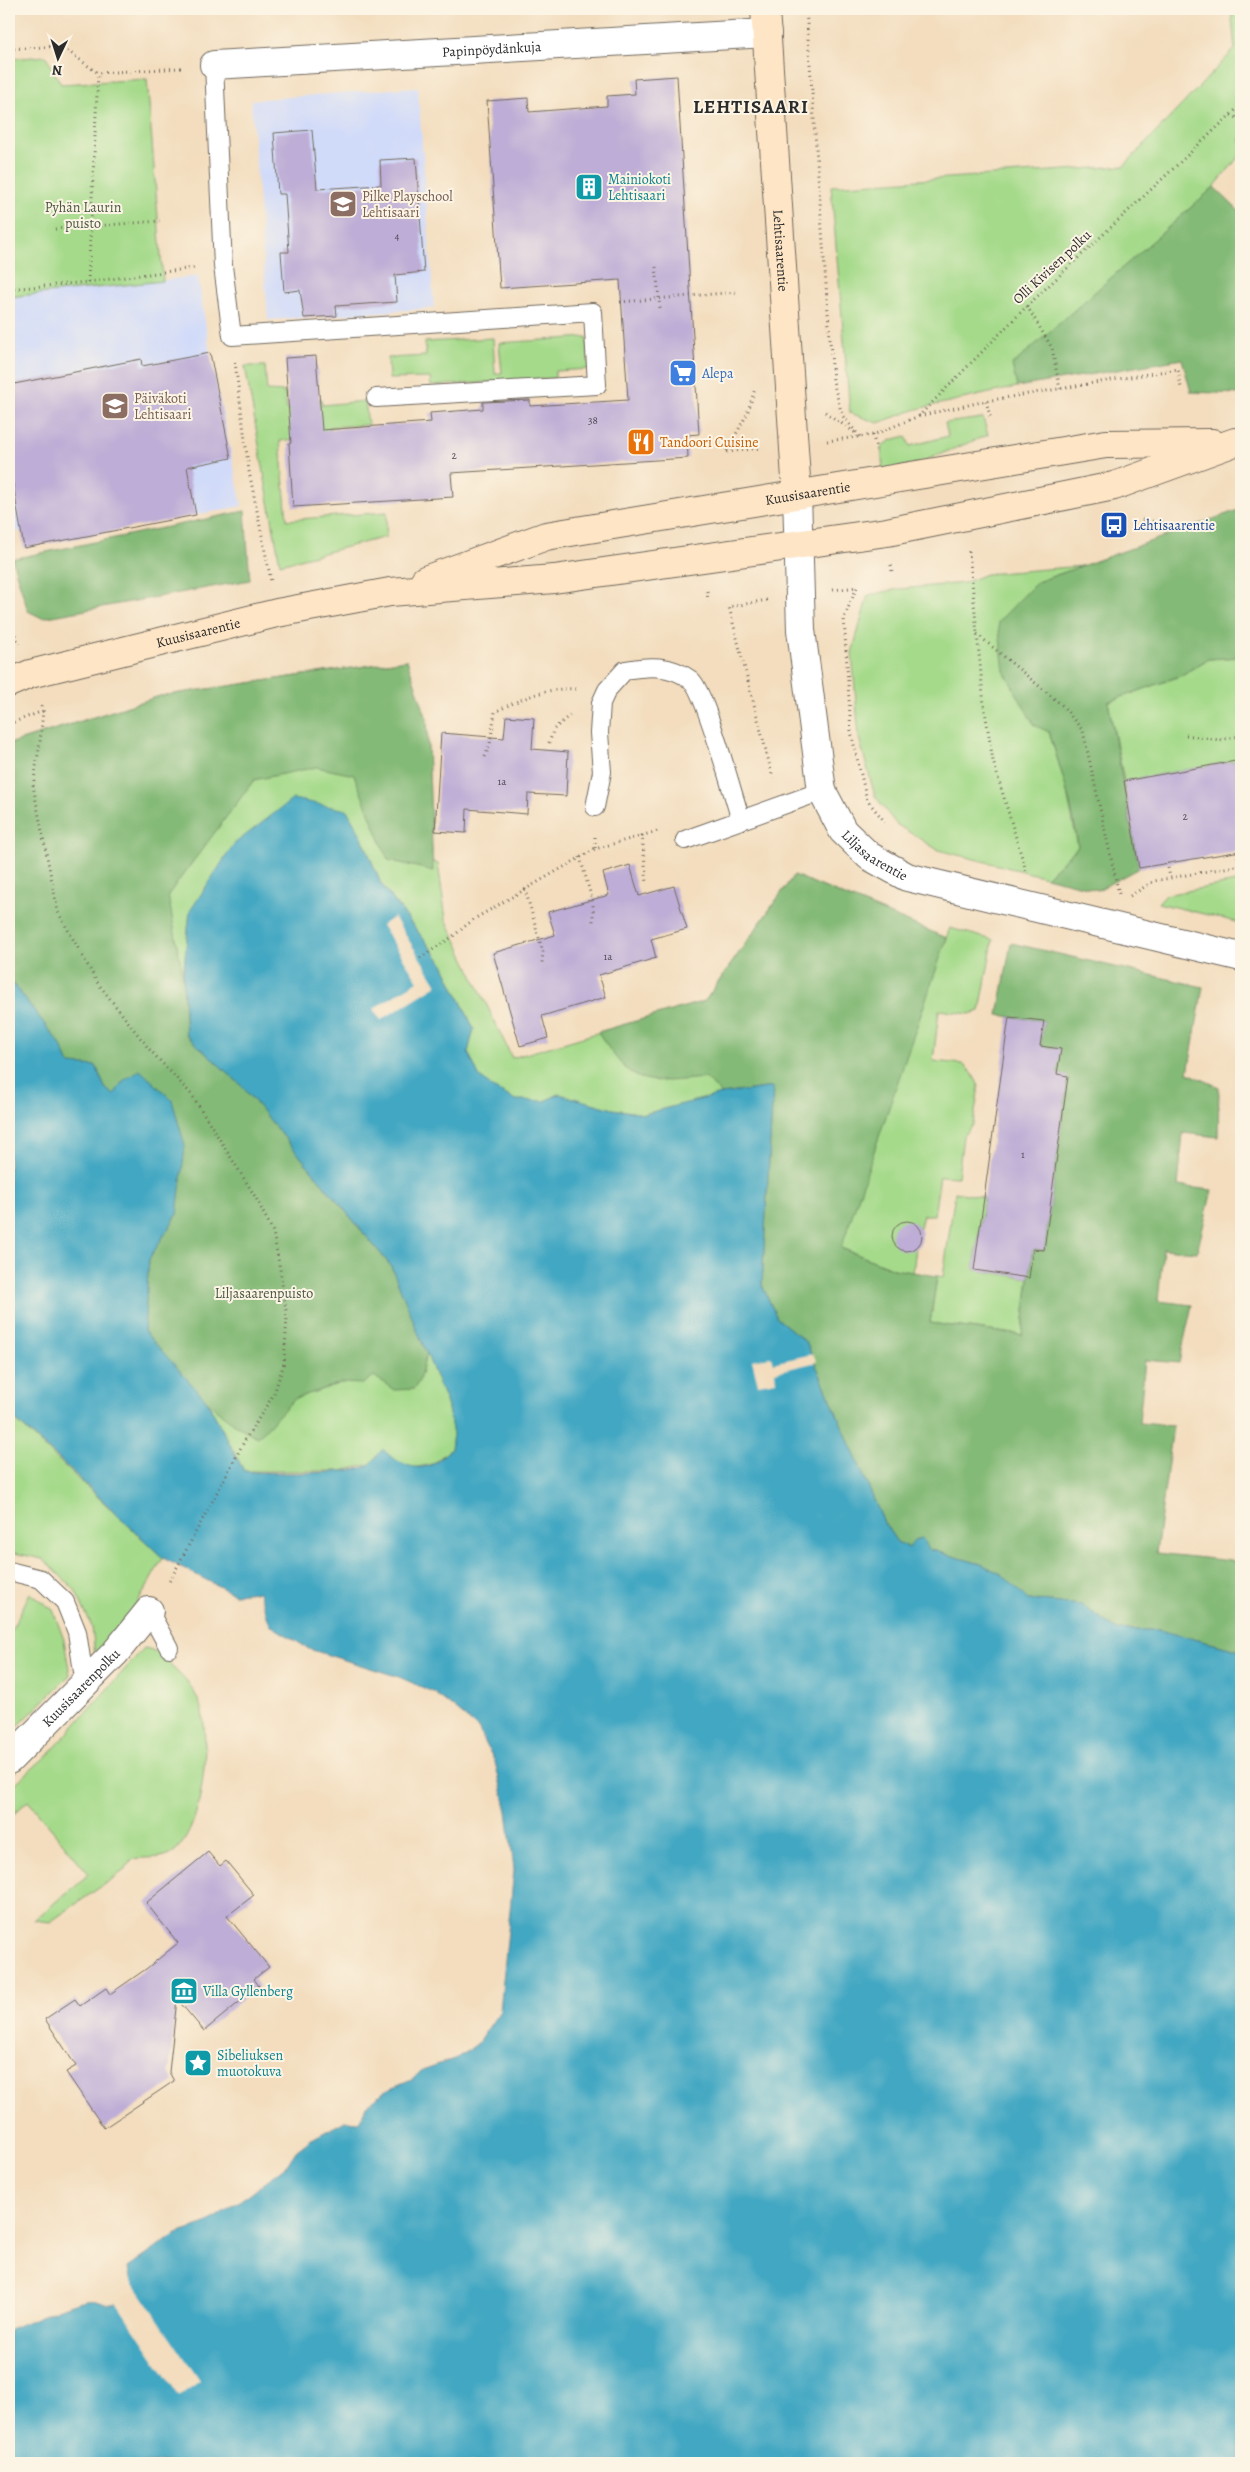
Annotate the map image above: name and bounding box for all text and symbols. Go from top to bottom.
north arrow [32,32,82,82]
street label: Papinpöydänkuja [441,37,542,61]
text: N [51,61,63,80]
district label: LEHTISAARI [693,94,809,120]
place label: Mainiokoti Lehtisaari [608,170,671,205]
building icon: Mainiokoti Lehtisaari [574,172,604,202]
place label: Pilke Playschool Lehtisaari [362,187,453,222]
school or university icon: Pilke Playschool Lehtisaari [328,189,358,219]
park label: Pyhän Laurin puisto [45,198,122,233]
street label: Lehtisaarentie [769,209,793,292]
street label: Olli Kivisen polku [1009,225,1096,308]
house number: 4 [395,229,400,244]
supermarket icon: Alepa [668,358,698,388]
place label: Alepa [701,364,734,383]
place label: Päiväkoti Lehtisaari [134,389,191,424]
school or university icon: Päiväkoti Lehtisaari [100,391,130,421]
house number: 38 [588,413,598,428]
restaurant icon: Tandoori Cuisine [626,427,656,457]
place label: Tandoori Cuisine [660,433,759,452]
house number: 2 [451,448,457,463]
street label: Kuusisaarentie [764,477,852,509]
bus stop icon: Lehtisaarentie [1099,510,1129,540]
place label: Lehtisaarentie [1133,516,1215,535]
street label: Kuusisaarentie [154,613,242,652]
house number: 1a [498,774,507,789]
house number: 2 [1182,809,1188,824]
street label: Liljasaarentie [838,825,911,885]
house number: 1a [604,949,613,964]
house number: 1 [1021,1147,1025,1162]
park label: Liljasaarenpuisto [215,1284,313,1303]
street label: Kuusisaarenpolku [38,1644,124,1731]
museum icon: Villa Gyllenberg [169,1976,199,2006]
place label: Villa Gyllenberg [202,1982,293,2001]
place label: Sibeliuksen muotokuva [217,2046,283,2081]
place icon: Sibeliuksen muotokuva [183,2048,213,2078]

